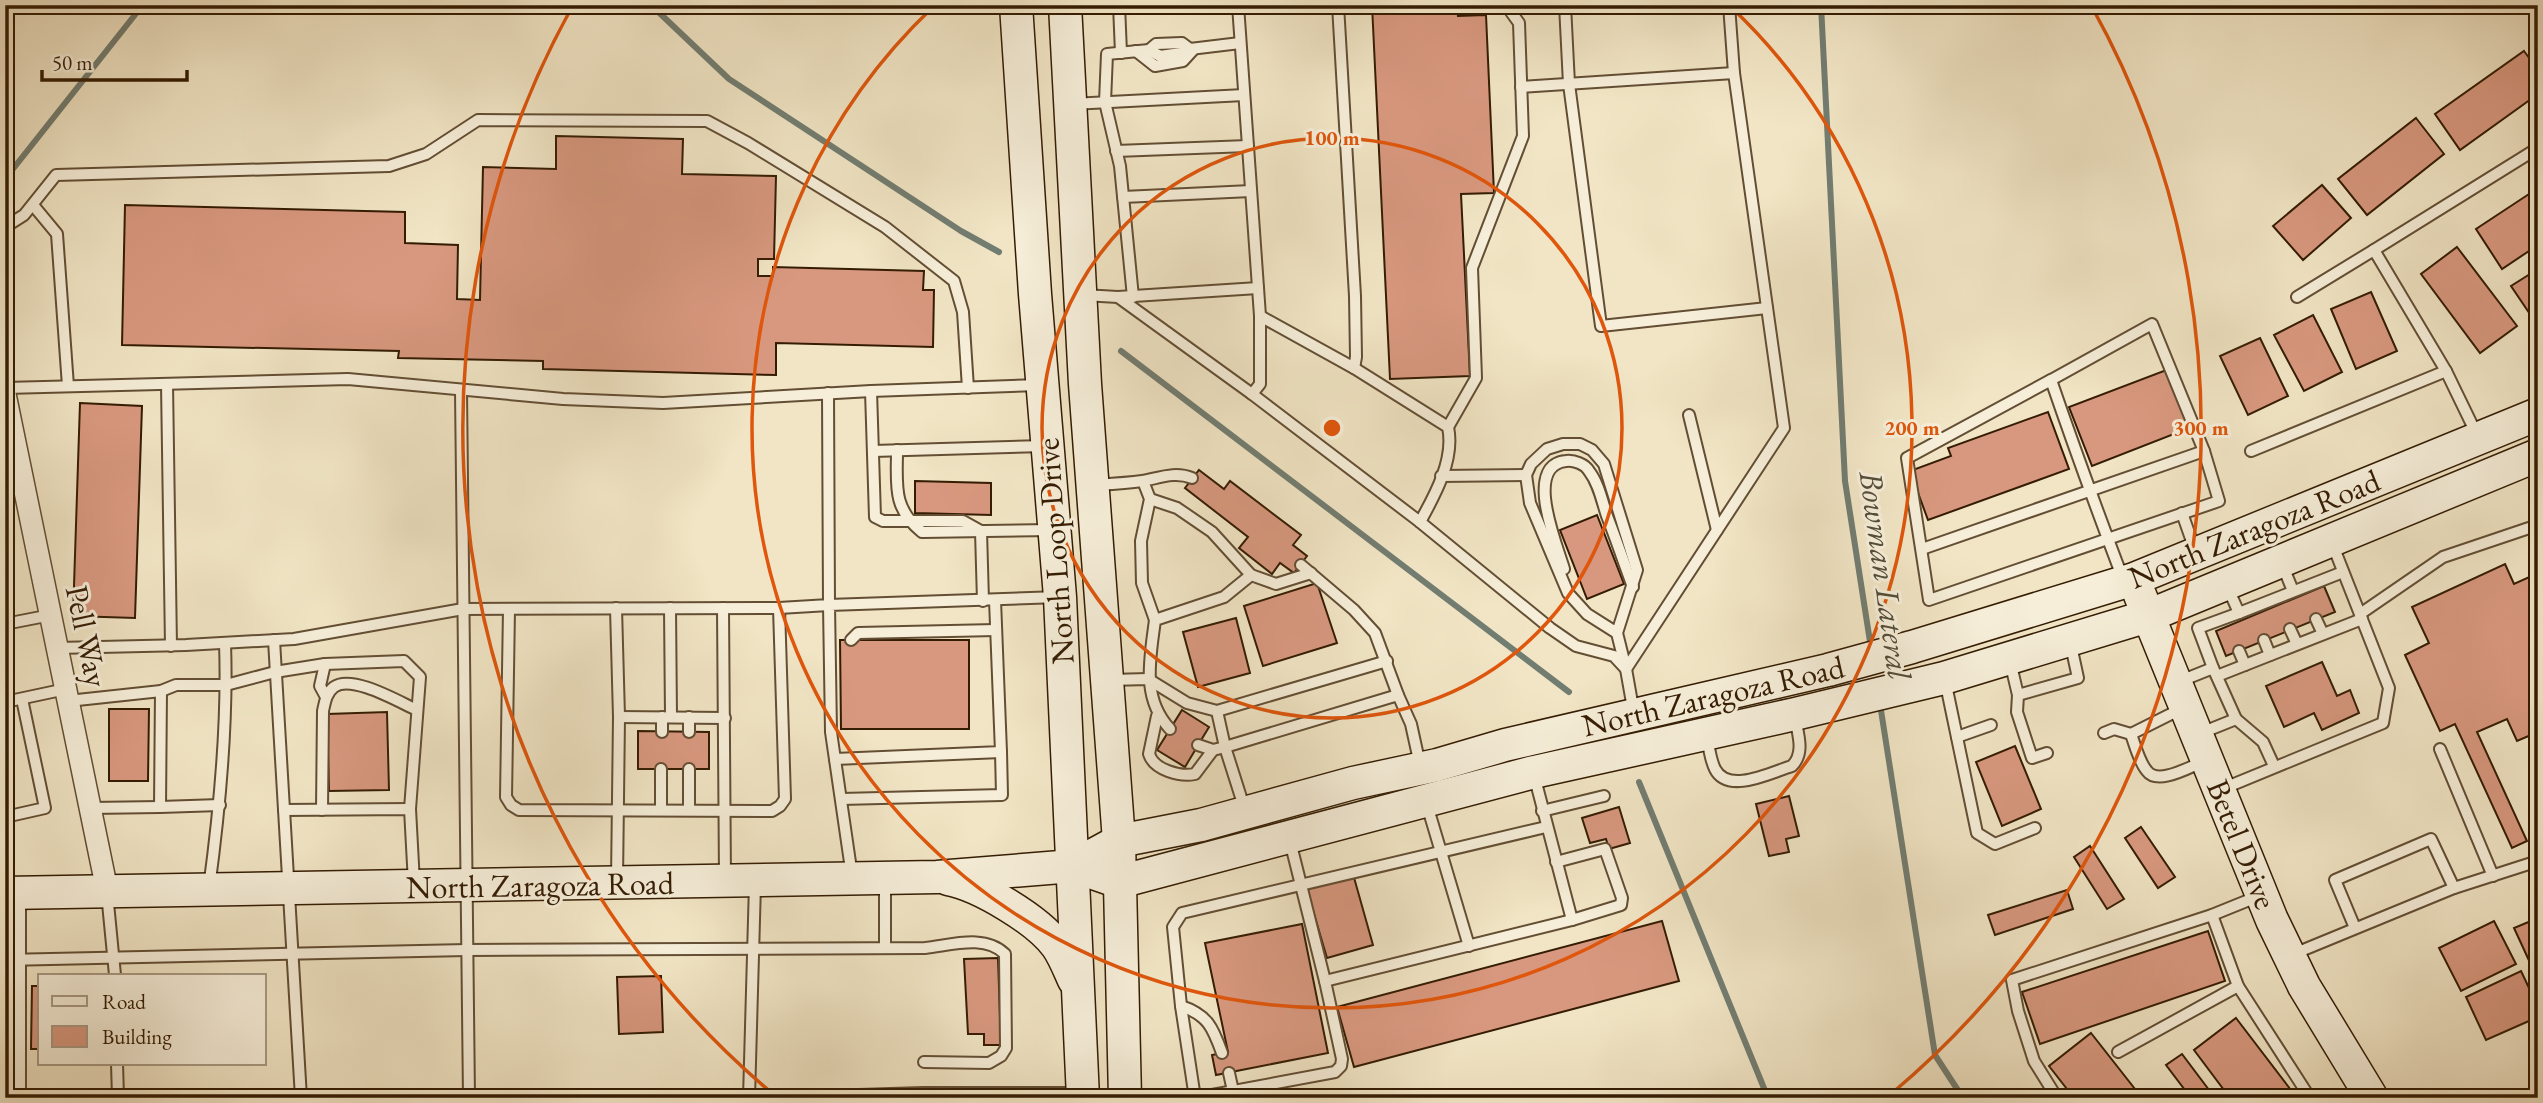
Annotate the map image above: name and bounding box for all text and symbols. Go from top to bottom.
scale bar [42,38,187,82]
text: 50 m [52,49,93,76]
text: 100 m [1304,124,1360,151]
text: 200 m [1884,414,1940,441]
text: 300 m [2173,414,2229,441]
centre of rings [1320,416,1344,440]
street label: North Loop Drive [1026,437,1084,665]
street label: North Zaragoza Road [2122,459,2387,599]
water label: Bowman Lateral [1849,467,1922,684]
street label: Pell Way [56,581,118,692]
street label: North Zaragoza Road [1578,645,1849,747]
street label: Betel Drive [2197,773,2287,915]
street label: North Zaragoza Road [406,862,675,908]
legend [38,974,266,1064]
text: Road [102,988,146,1015]
text: Building [102,1023,172,1050]

